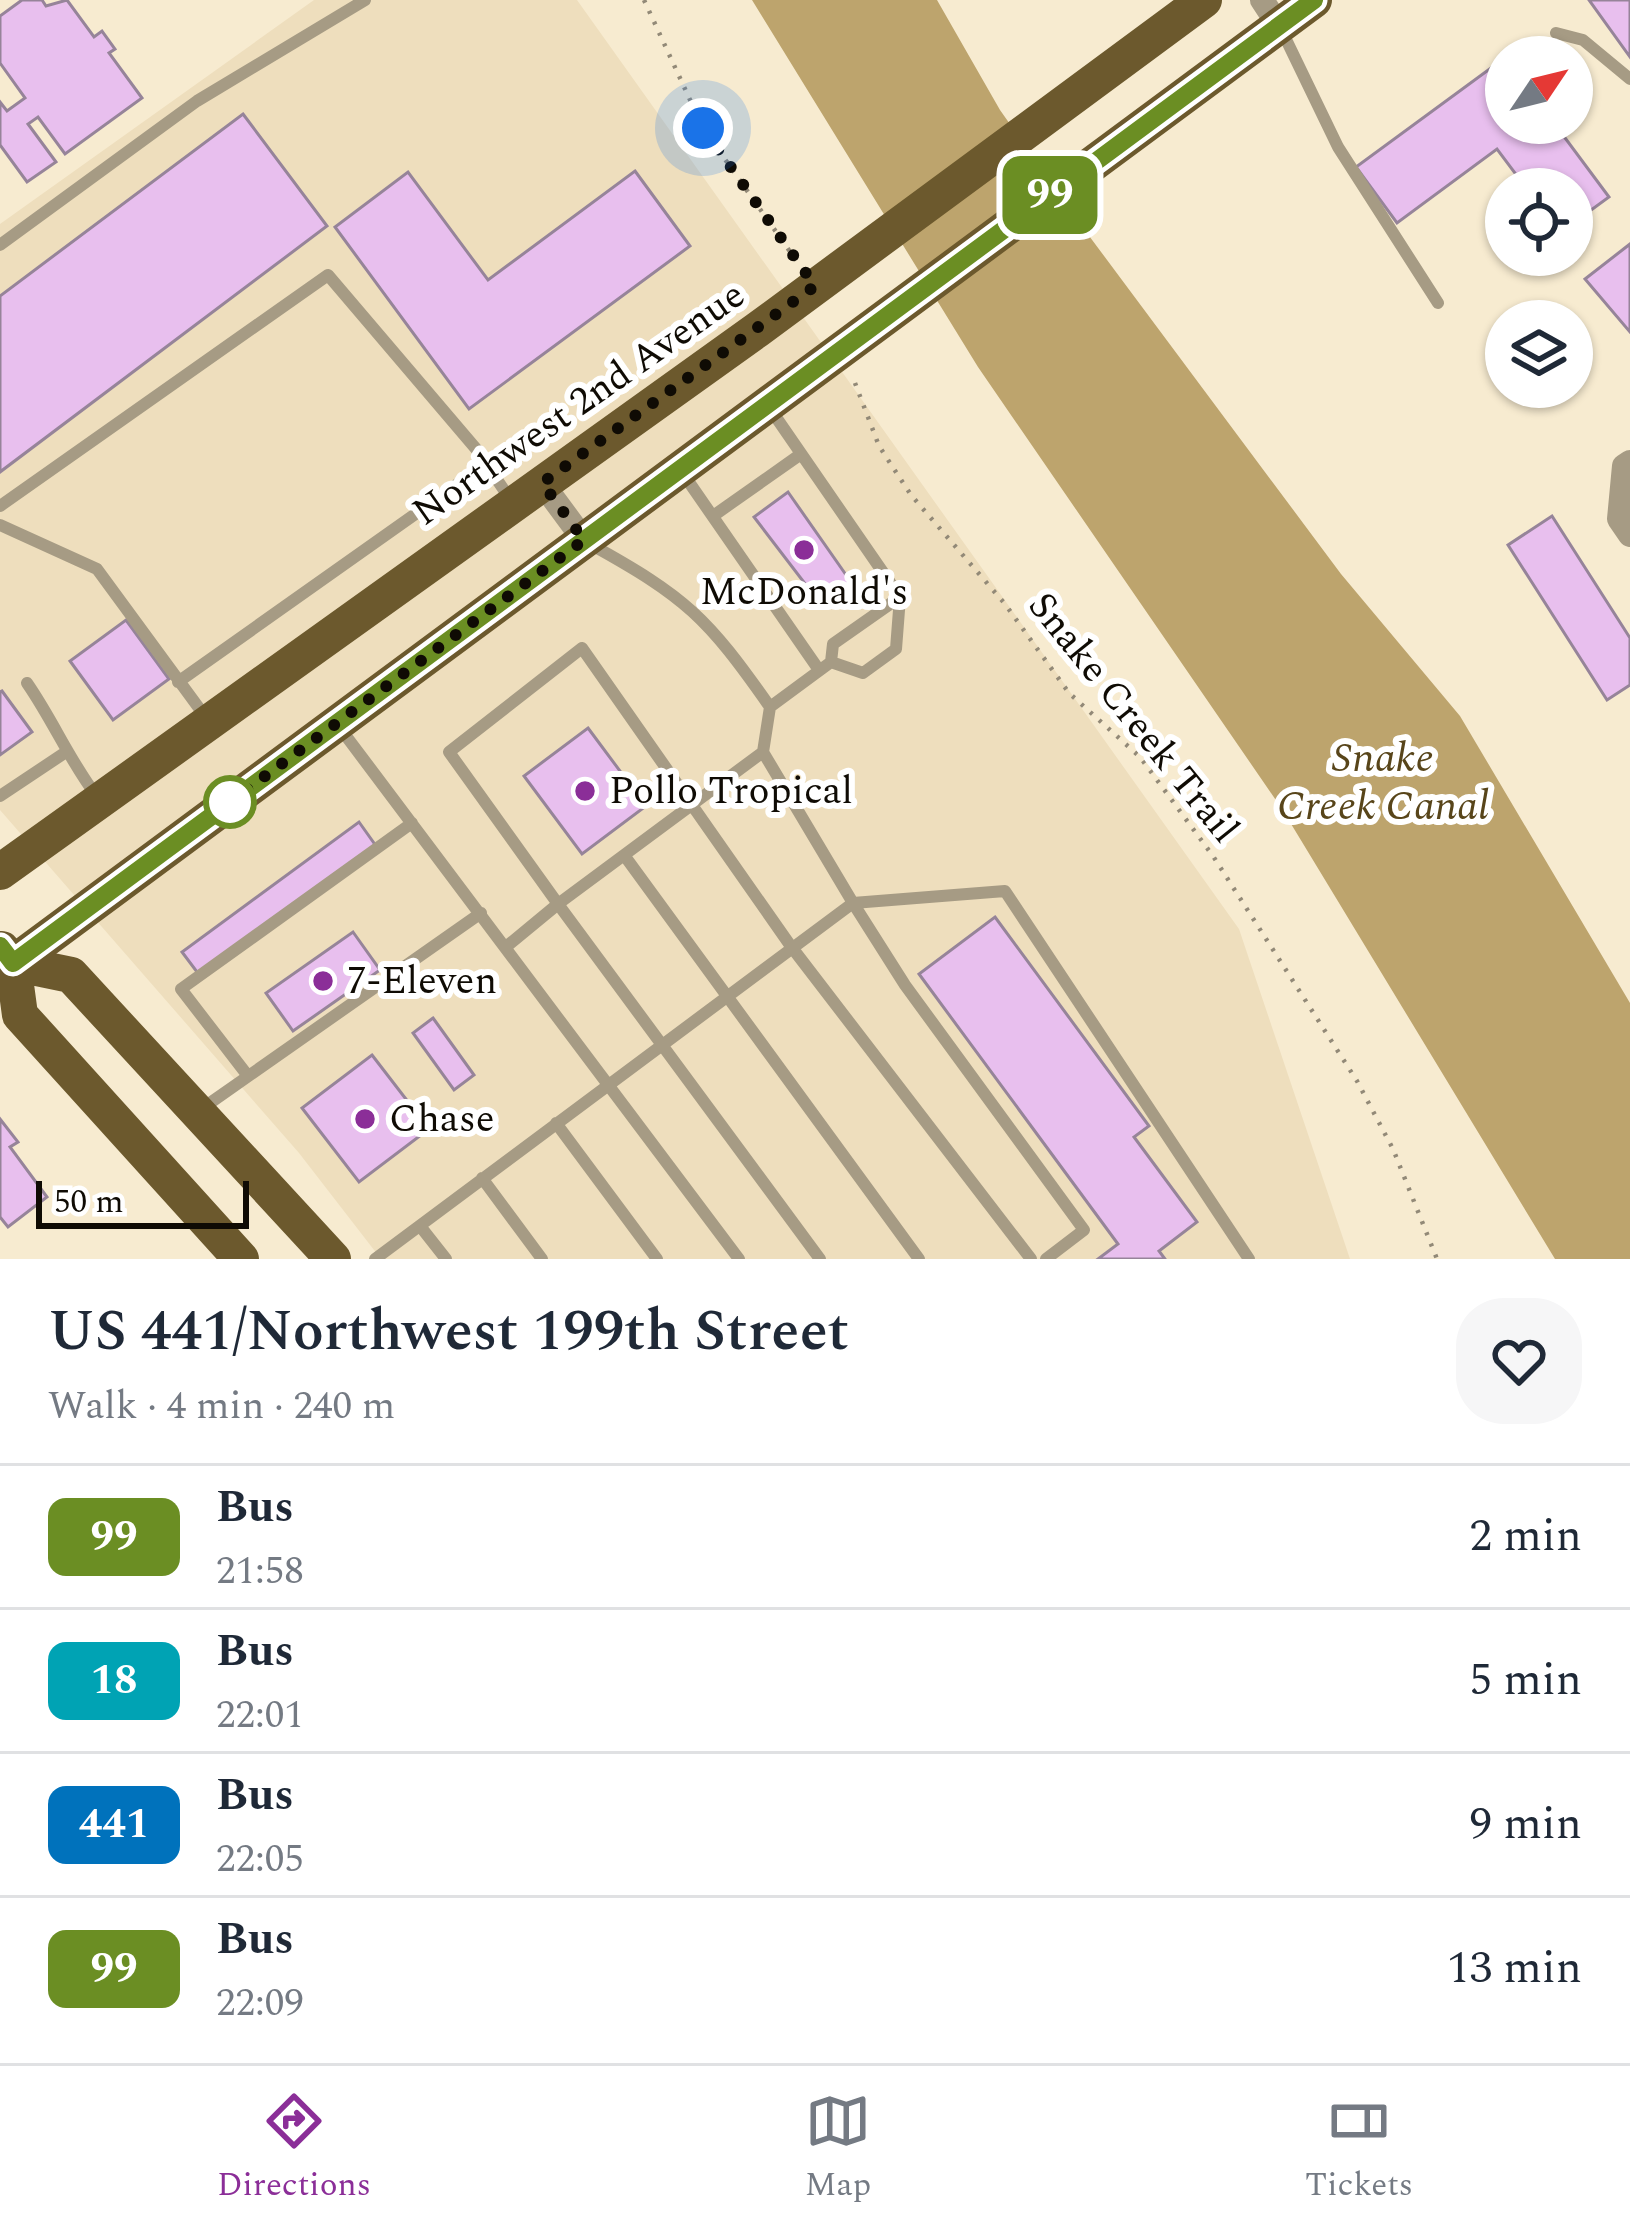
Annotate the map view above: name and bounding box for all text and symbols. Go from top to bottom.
north arrow [1485,36,1593,144]
map controls [1485,36,1593,408]
your location [673,98,733,158]
line badge: 99 [996,156,1104,234]
text: 99 [1026,163,1074,226]
button: locate [1485,168,1593,276]
street label: Northwest 2nd Avenue [400,267,758,541]
button: layers [1485,300,1593,408]
marker: McDonald's [791,537,817,563]
place label: McDonald's [700,563,908,622]
street label: Snake Creek Trail [1013,580,1253,856]
water label: Snake Creek Canal [1277,727,1489,838]
place label: Pollo Tropical [609,762,853,821]
unlabelled marker [205,777,255,827]
marker: Pollo Tropical [572,778,598,804]
place label: 7-Eleven [347,952,497,1011]
marker: 7-Eleven [310,968,336,994]
place label: Chase [389,1090,495,1149]
marker: Chase [352,1106,378,1132]
scale bar [36,1175,249,1228]
text: 50 m [54,1177,124,1227]
text: US 441/Northwest 199th Street [48,1289,849,1375]
button: heart [1456,1298,1582,1424]
text: Walk · 4 min · 240 m [48,1377,395,1436]
text: Bus [216,1473,294,1542]
text: 2 min [1469,1502,1582,1571]
text: 99 [90,1505,138,1568]
text: 21:58 [216,1542,304,1601]
text: Bus [216,1617,294,1686]
text: 5 min [1469,1646,1582,1715]
text: 18 [90,1649,138,1712]
text: 22:01 [216,1686,304,1745]
text: Bus [216,1761,294,1830]
text: 9 min [1469,1790,1582,1859]
text: 441 [79,1793,149,1856]
text: 22:05 [216,1830,304,1889]
text: Bus [216,1905,294,1974]
text: 13 min [1447,1934,1582,2003]
text: 99 [90,1937,138,2000]
text: 22:09 [216,1974,304,2033]
tab: Directions [217,2088,371,2210]
tab: Map [805,2088,871,2210]
tab: Tickets [1305,2088,1413,2210]

